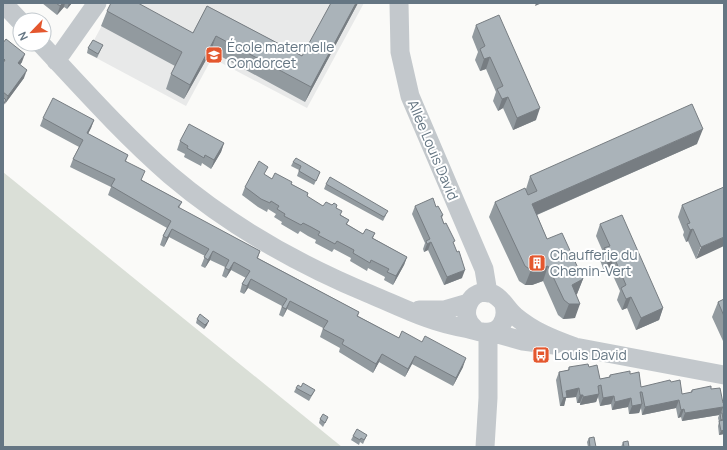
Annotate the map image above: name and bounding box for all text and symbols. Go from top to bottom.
north arrow [12,12,52,52]
text: N [14,30,31,43]
place label: École maternelle Condorcet [227,37,334,72]
school or university icon: École maternelle Condorcet [204,45,224,65]
street label: Allée Louis David [404,97,463,203]
place label: Chaufferie du Chemin-Vert [550,245,638,280]
building icon: Chaufferie du Chemin-Vert [527,253,547,273]
bus stop icon: Louis David [531,345,551,365]
place label: Louis David [554,345,627,364]

